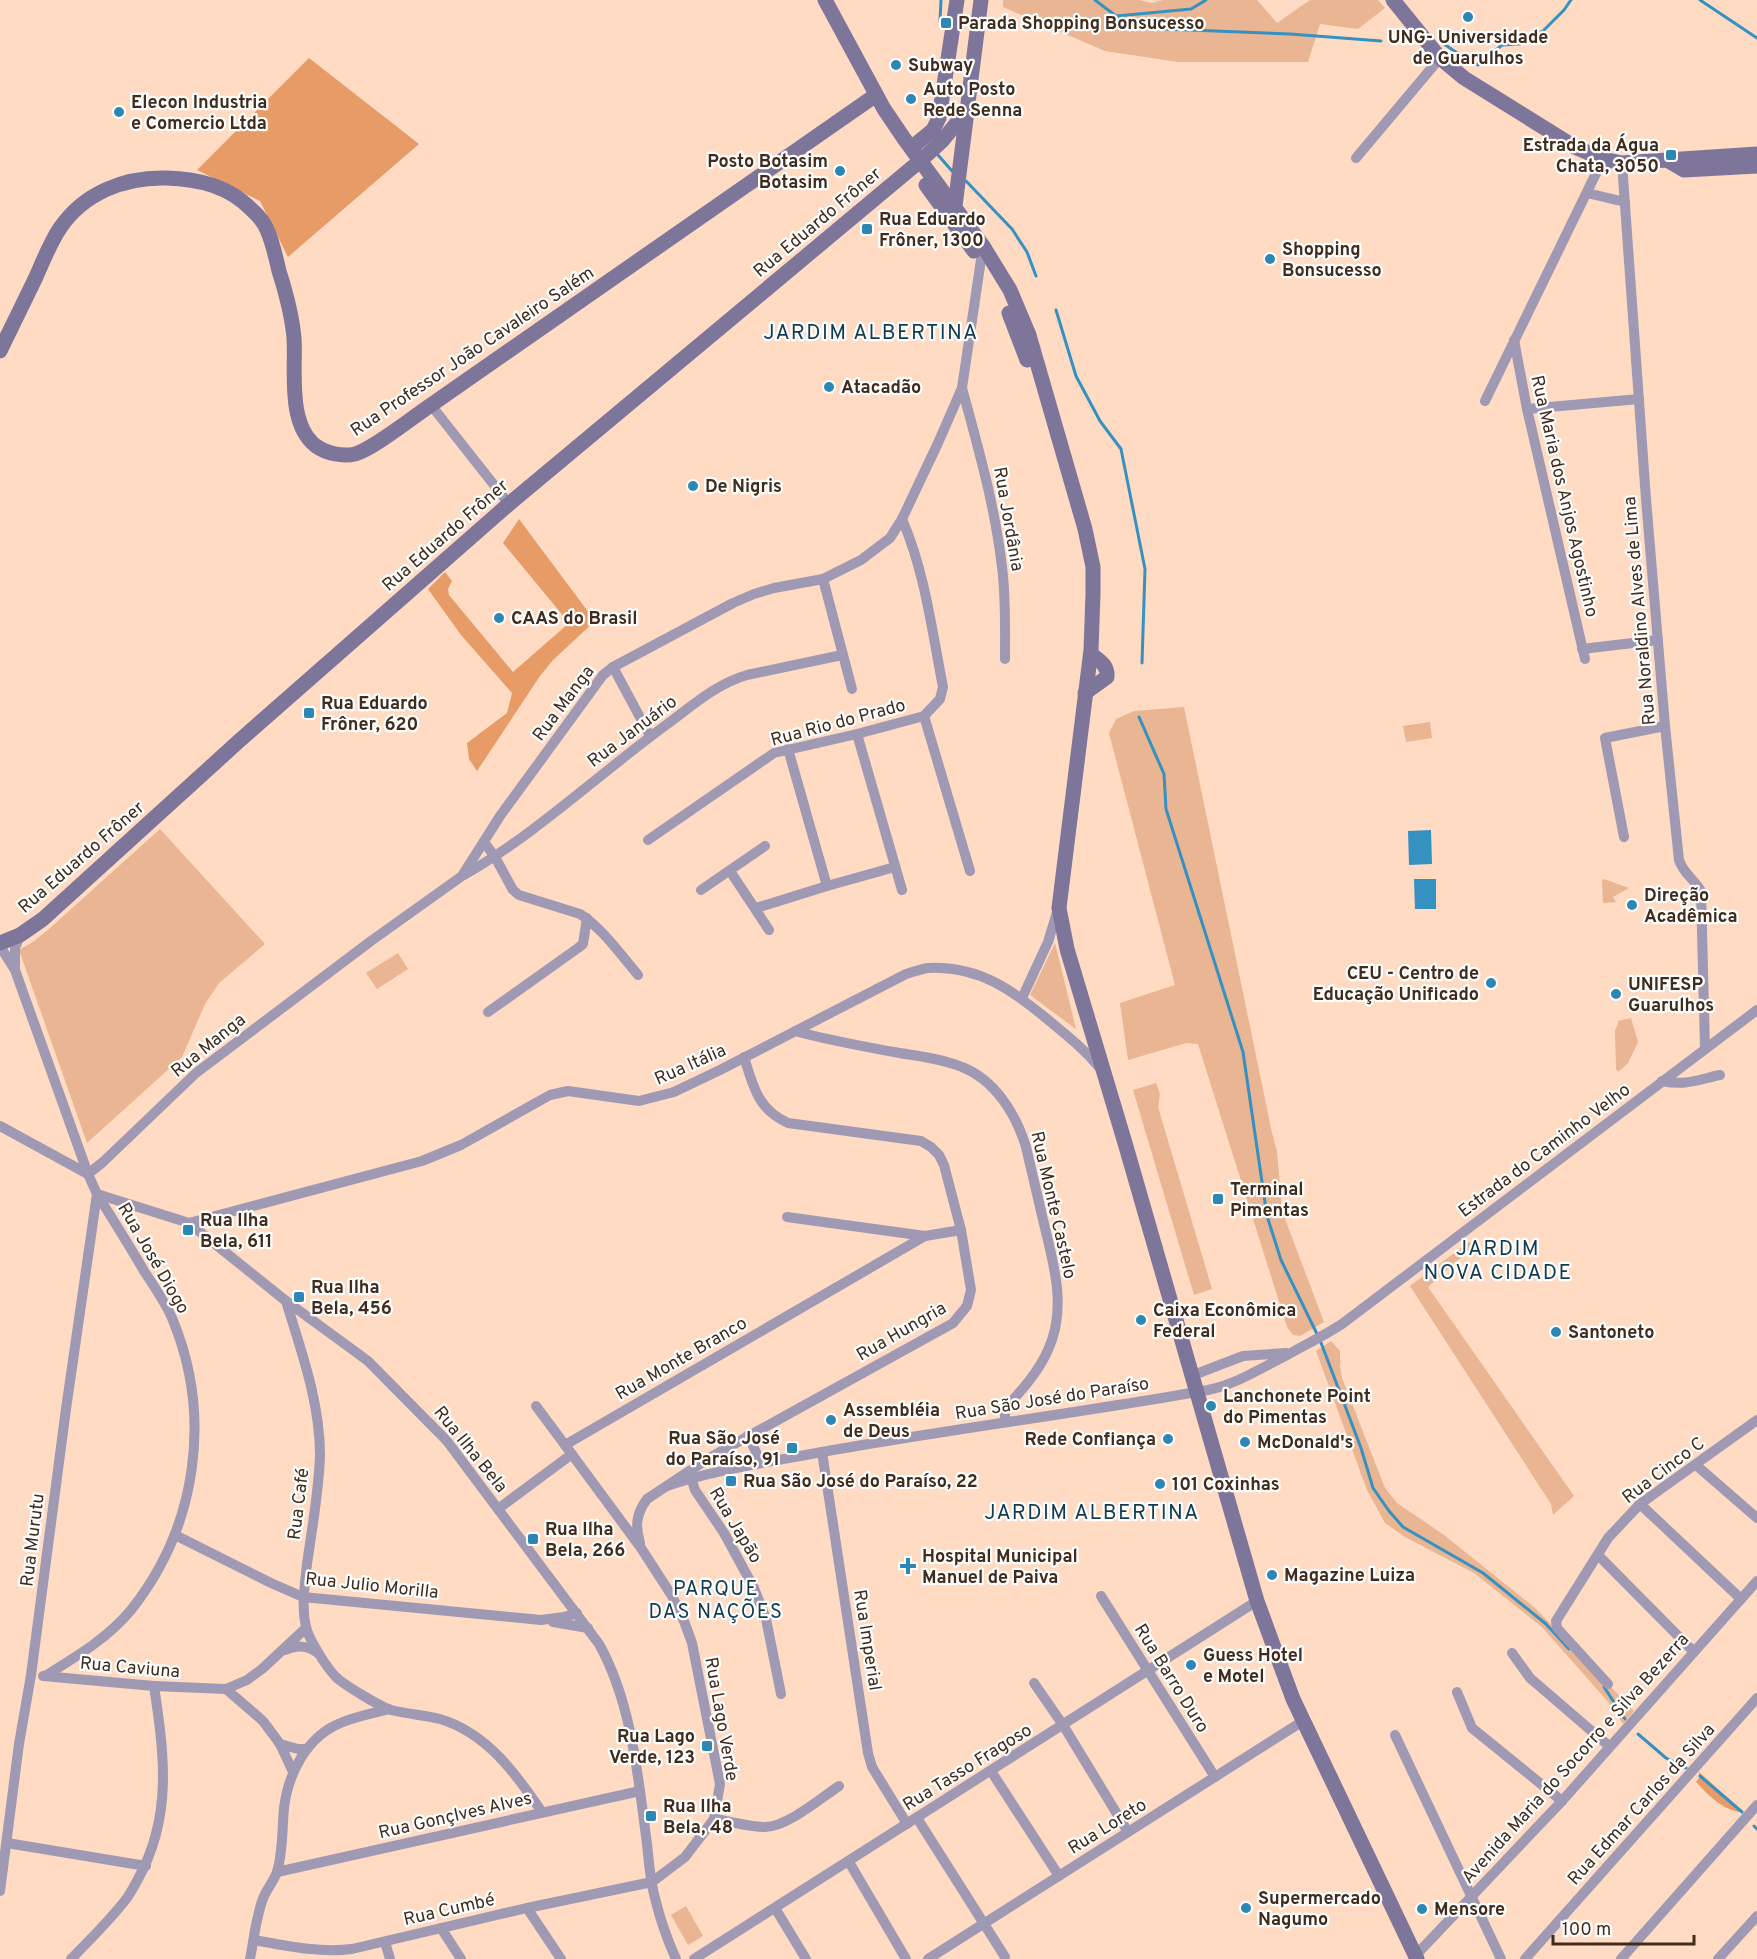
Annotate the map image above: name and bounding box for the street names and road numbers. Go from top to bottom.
street label: Rua Eduardo Frôner [749,163,887,283]
street label: Rua Professor João Cavaleiro Salém [347,262,599,443]
street label: Rua Maria dos Anjos Agostinho [1524,373,1603,620]
street label: Rua Jordânia [987,465,1028,573]
street label: Rua Eduardo Frôner [378,475,514,597]
street label: Rua Noraldino Alves de Lima [1619,496,1662,726]
street label: Rua Manga [528,661,600,747]
street label: Rua Januário [583,691,682,773]
street label: Rua Rio do Prado [768,694,908,753]
street label: Rua Eduardo Frôner [14,797,150,919]
street label: Rua Manga [167,1009,251,1083]
street label: Rua Itália [651,1039,730,1091]
street label: Estrada do Caminho Velho [1454,1079,1635,1223]
street label: Rua Monte Castelo [1024,1129,1081,1281]
street label: Rua José Diogo [112,1199,194,1319]
street label: Rua Hungria [853,1297,951,1367]
street label: Rua Monte Branco [612,1312,752,1406]
street label: Rua São José do Paraíso [954,1373,1151,1426]
street label: Rua Ilha Bela [428,1402,512,1498]
street label: Rua Cinco C [1618,1433,1710,1510]
street label: Rua Café [284,1467,315,1541]
street label: Rua Japão [703,1483,766,1568]
street label: Rua Murutu [16,1492,51,1588]
street label: Rua Julio Morilla [304,1568,440,1605]
street label: Rua Imperial [847,1588,886,1693]
street label: Rua Barro Duro [1128,1620,1213,1738]
street label: Avenida Maria do Socorro e Silva Bezerra [1457,1629,1695,1889]
street label: Rua Caviuna [79,1653,181,1684]
street label: Rua Lago Verde [698,1656,743,1783]
street label: Rua Tasso Fragoso [899,1719,1037,1817]
street label: Rua Edmar Carlos da Silva [1563,1719,1721,1891]
street label: Rua Gonçlves Alves [376,1788,534,1845]
street label: Rua Loreto [1064,1794,1151,1860]
street label: Rua Cumbé [401,1889,497,1932]

